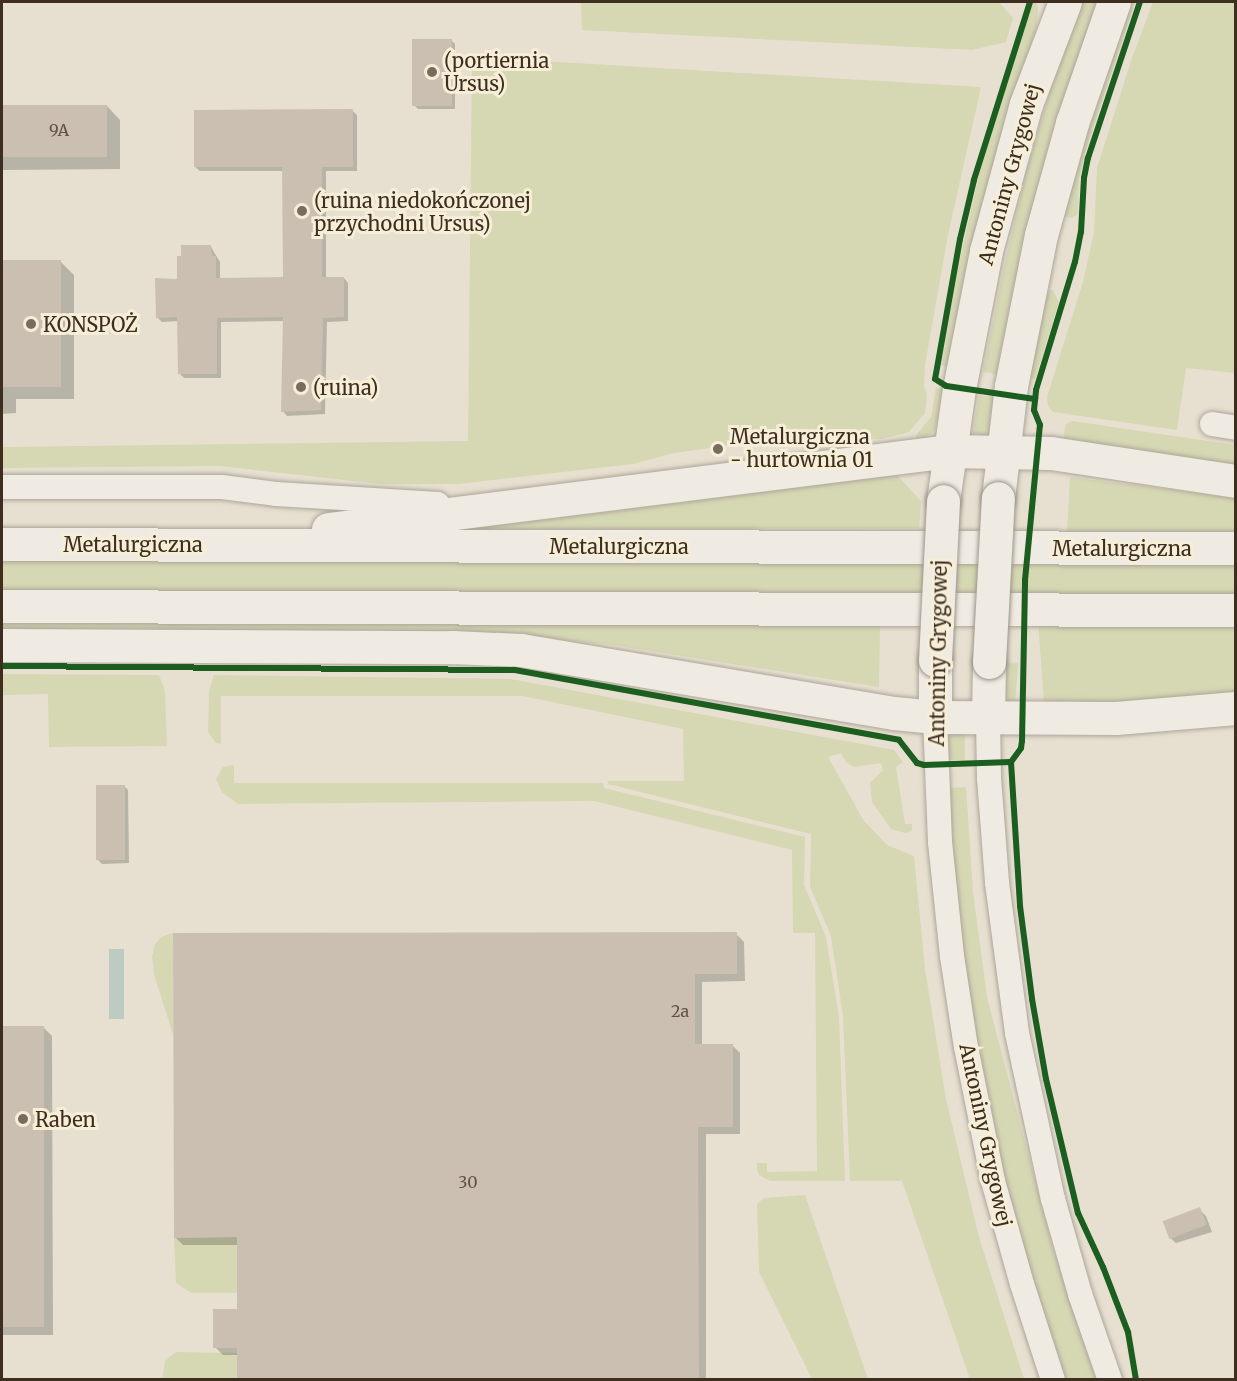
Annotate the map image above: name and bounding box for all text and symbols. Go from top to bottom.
place label: (portiernia Ursus) [444,48,549,95]
marker: (portiernia Ursus) [425,65,439,79]
street label: Antoniny Grygowej [973,81,1045,267]
house number: 9A [49,120,69,140]
place label: (ruina niedokończonej przychodni Ursus) [314,188,531,235]
marker: (ruina niedokończonej przychodni Ursus) [295,204,309,218]
place label: KONSPOŻ [43,312,138,336]
marker: KONSPOŻ [24,317,38,331]
place label: (ruina) [313,375,378,399]
marker: (ruina) [294,380,308,394]
place label: Metalurgiczna - hurtownia 01 [730,425,873,472]
marker: Metalurgiczna - hurtownia 01 [711,442,725,456]
street label: Metalurgiczna [63,532,203,556]
street label: Metalurgiczna [549,534,689,558]
street label: Metalurgiczna [1052,536,1192,560]
street label: Antoniny Grygowej [924,559,952,747]
house number: 2a [671,1001,689,1021]
street label: Antoniny Grygowej [955,1041,1017,1229]
place label: Raben [35,1107,96,1131]
marker: Raben [16,1112,30,1126]
house number: 30 [458,1172,478,1192]

